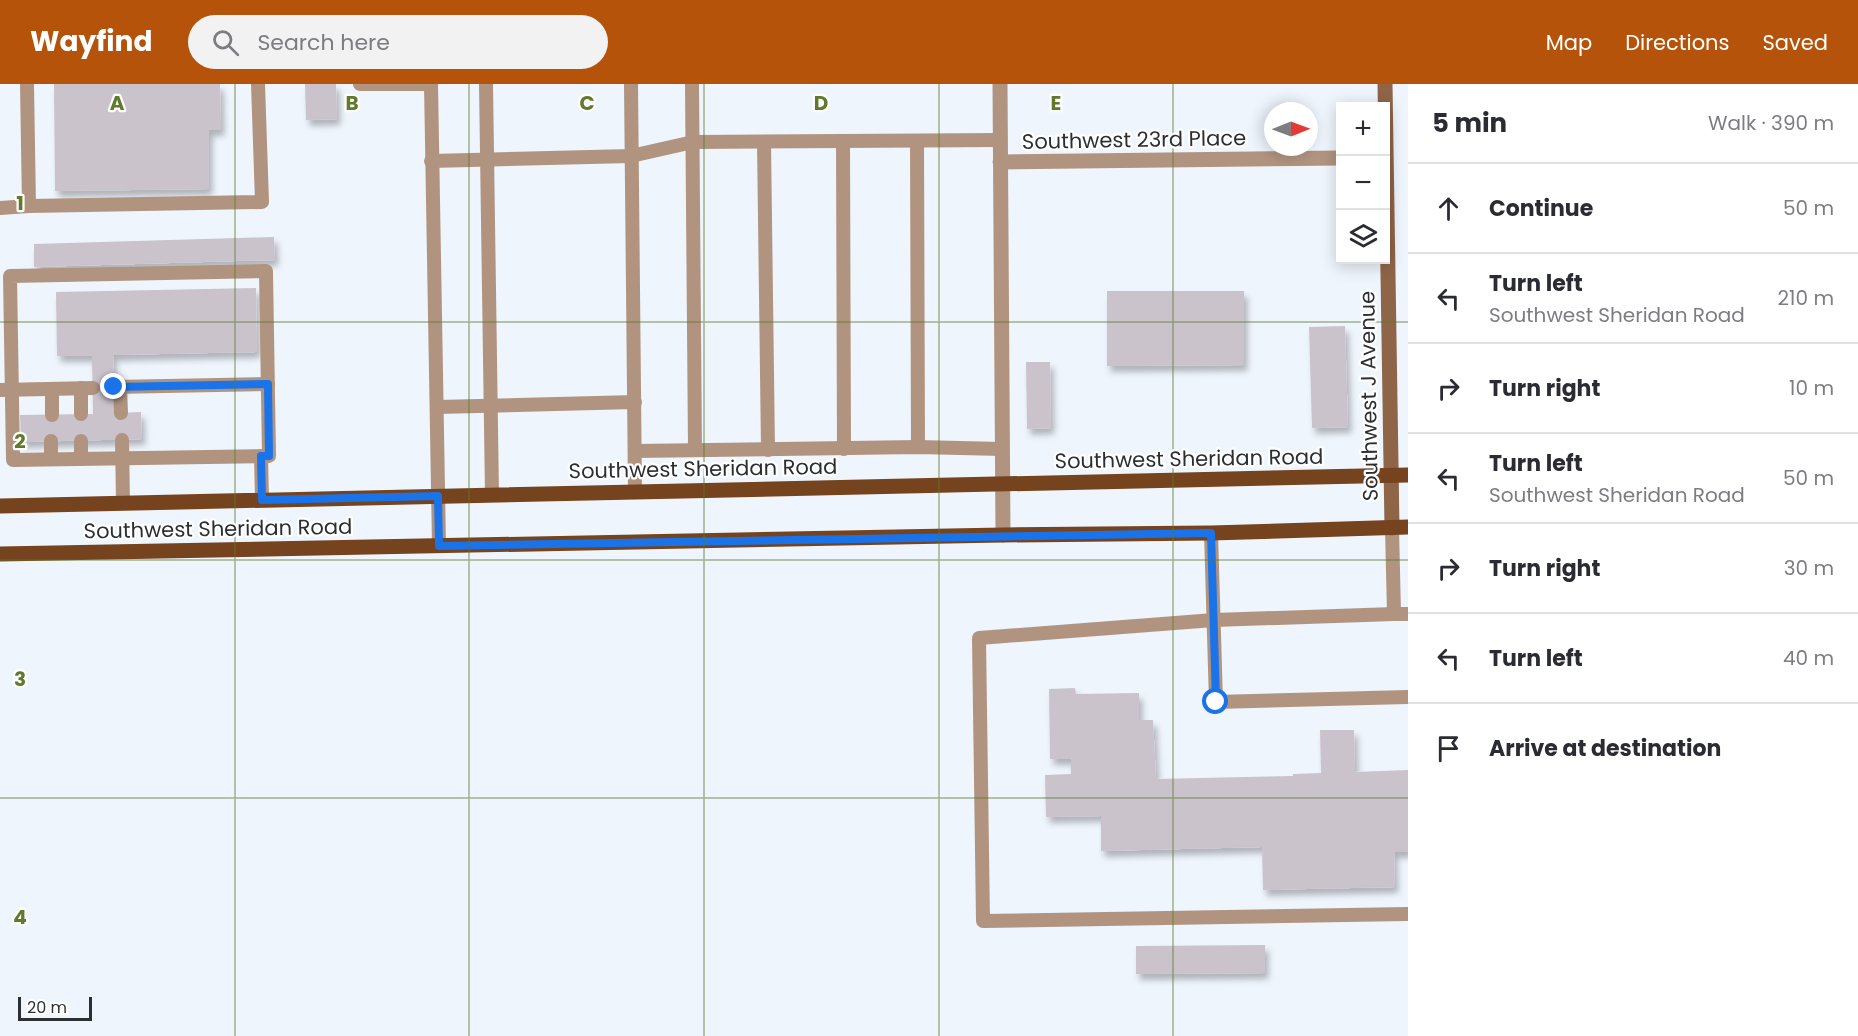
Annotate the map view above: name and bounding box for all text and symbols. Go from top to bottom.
search box [188,15,608,69]
text: Wayfind [30,22,152,61]
icon: search [209,26,242,59]
text: Search here [257,27,390,58]
text: Map [1546,28,1592,57]
text: Directions [1625,28,1729,57]
text: Saved [1762,28,1828,57]
text: A [110,89,125,117]
text: B [345,89,359,117]
text: C [579,89,595,117]
text: D [814,89,828,117]
text: E [1051,89,1061,117]
north arrow [1264,102,1318,156]
map controls [1336,102,1390,264]
button: + [1336,102,1390,156]
text: 5 min [1432,105,1507,141]
text: Walk · 390 m [1708,109,1834,137]
street label: Southwest 23rd Place [1022,123,1246,156]
button: − [1336,156,1390,210]
text: 1 [16,189,24,217]
icon: ahead [1432,192,1465,225]
text: Continue [1489,193,1593,224]
text: 50 m [1783,194,1834,222]
button: layers [1336,210,1390,264]
text: Turn left [1489,268,1583,299]
icon: left [1432,282,1465,315]
text: 210 m [1778,284,1834,312]
street label: Southwest J Avenue [1352,291,1385,501]
text: Southwest Sheridan Road [1489,301,1745,329]
icon: right [1432,372,1465,405]
route end [100,373,126,399]
text: Turn right [1489,373,1600,404]
text: 10 m [1789,374,1834,402]
text: 2 [14,427,26,455]
street label: Southwest Sheridan Road [1054,442,1324,475]
text: Turn left [1489,448,1583,479]
street label: Southwest Sheridan Road [568,452,838,485]
icon: left [1432,462,1465,495]
text: 50 m [1783,464,1834,492]
text: Southwest Sheridan Road [1489,481,1745,509]
street label: Southwest Sheridan Road [83,512,353,545]
icon: right [1432,552,1465,585]
text: Turn right [1489,553,1600,584]
text: 30 m [1784,554,1834,582]
icon: left [1432,642,1465,675]
text: Turn left [1489,643,1583,674]
text: 40 m [1783,644,1834,672]
text: 3 [14,665,26,693]
route start [1202,688,1228,714]
icon: arrive [1432,732,1465,765]
text: Arrive at destination [1489,733,1721,764]
text: 4 [13,903,27,931]
scale bar [18,994,92,1022]
text: 20 m [27,996,67,1019]

